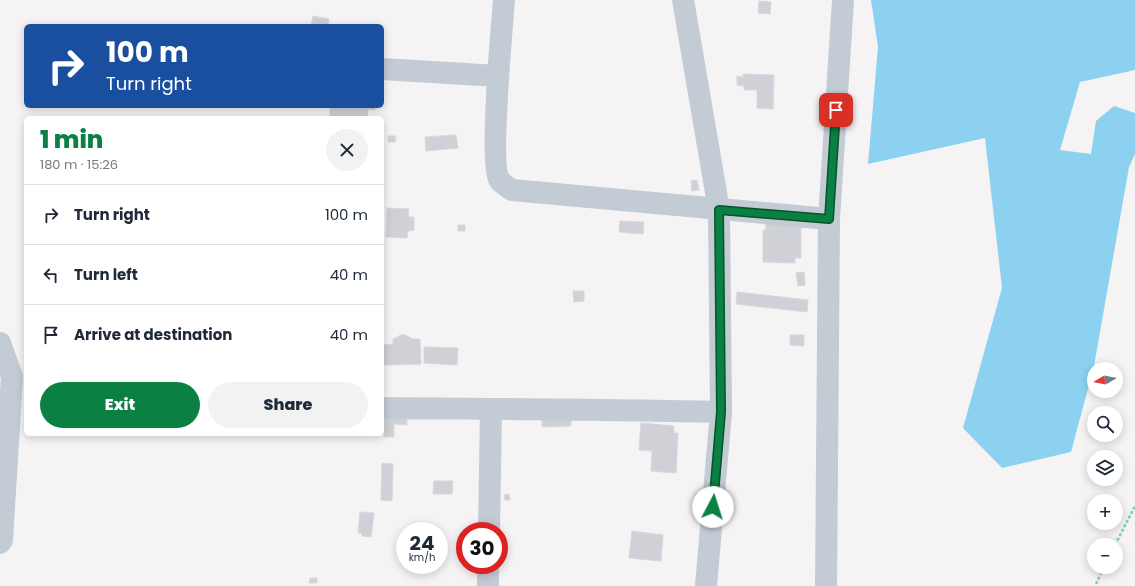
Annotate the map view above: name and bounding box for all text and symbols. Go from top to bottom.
text: 100 m [106,33,189,72]
icon: right [40,40,92,92]
text: Turn right [106,71,192,96]
pin [819,93,853,127]
icon: arrive [825,99,847,121]
text: 1 min [40,123,103,156]
button: close [326,129,368,171]
text: 180 m · 15:26 [40,155,118,174]
icon: right [40,204,62,226]
text: Turn right [74,204,150,225]
text: 100 m [325,204,368,225]
icon: left [40,264,62,286]
text: Turn left [74,264,138,285]
text: 40 m [330,264,368,285]
icon: arrive [40,324,62,346]
text: Arrive at destination [74,324,232,345]
text: 40 m [330,324,368,345]
north arrow [1087,362,1123,398]
map controls [1087,362,1123,574]
button: Exit [40,382,200,428]
button: Share [208,382,368,428]
button: search [1087,406,1123,442]
button: layers [1087,450,1123,486]
position arrow [692,486,734,528]
button: + [1087,494,1123,530]
speed limit sign: 30 [456,522,508,574]
text: 24 [410,529,434,557]
button: − [1087,538,1123,574]
text: km/h [409,550,435,565]

